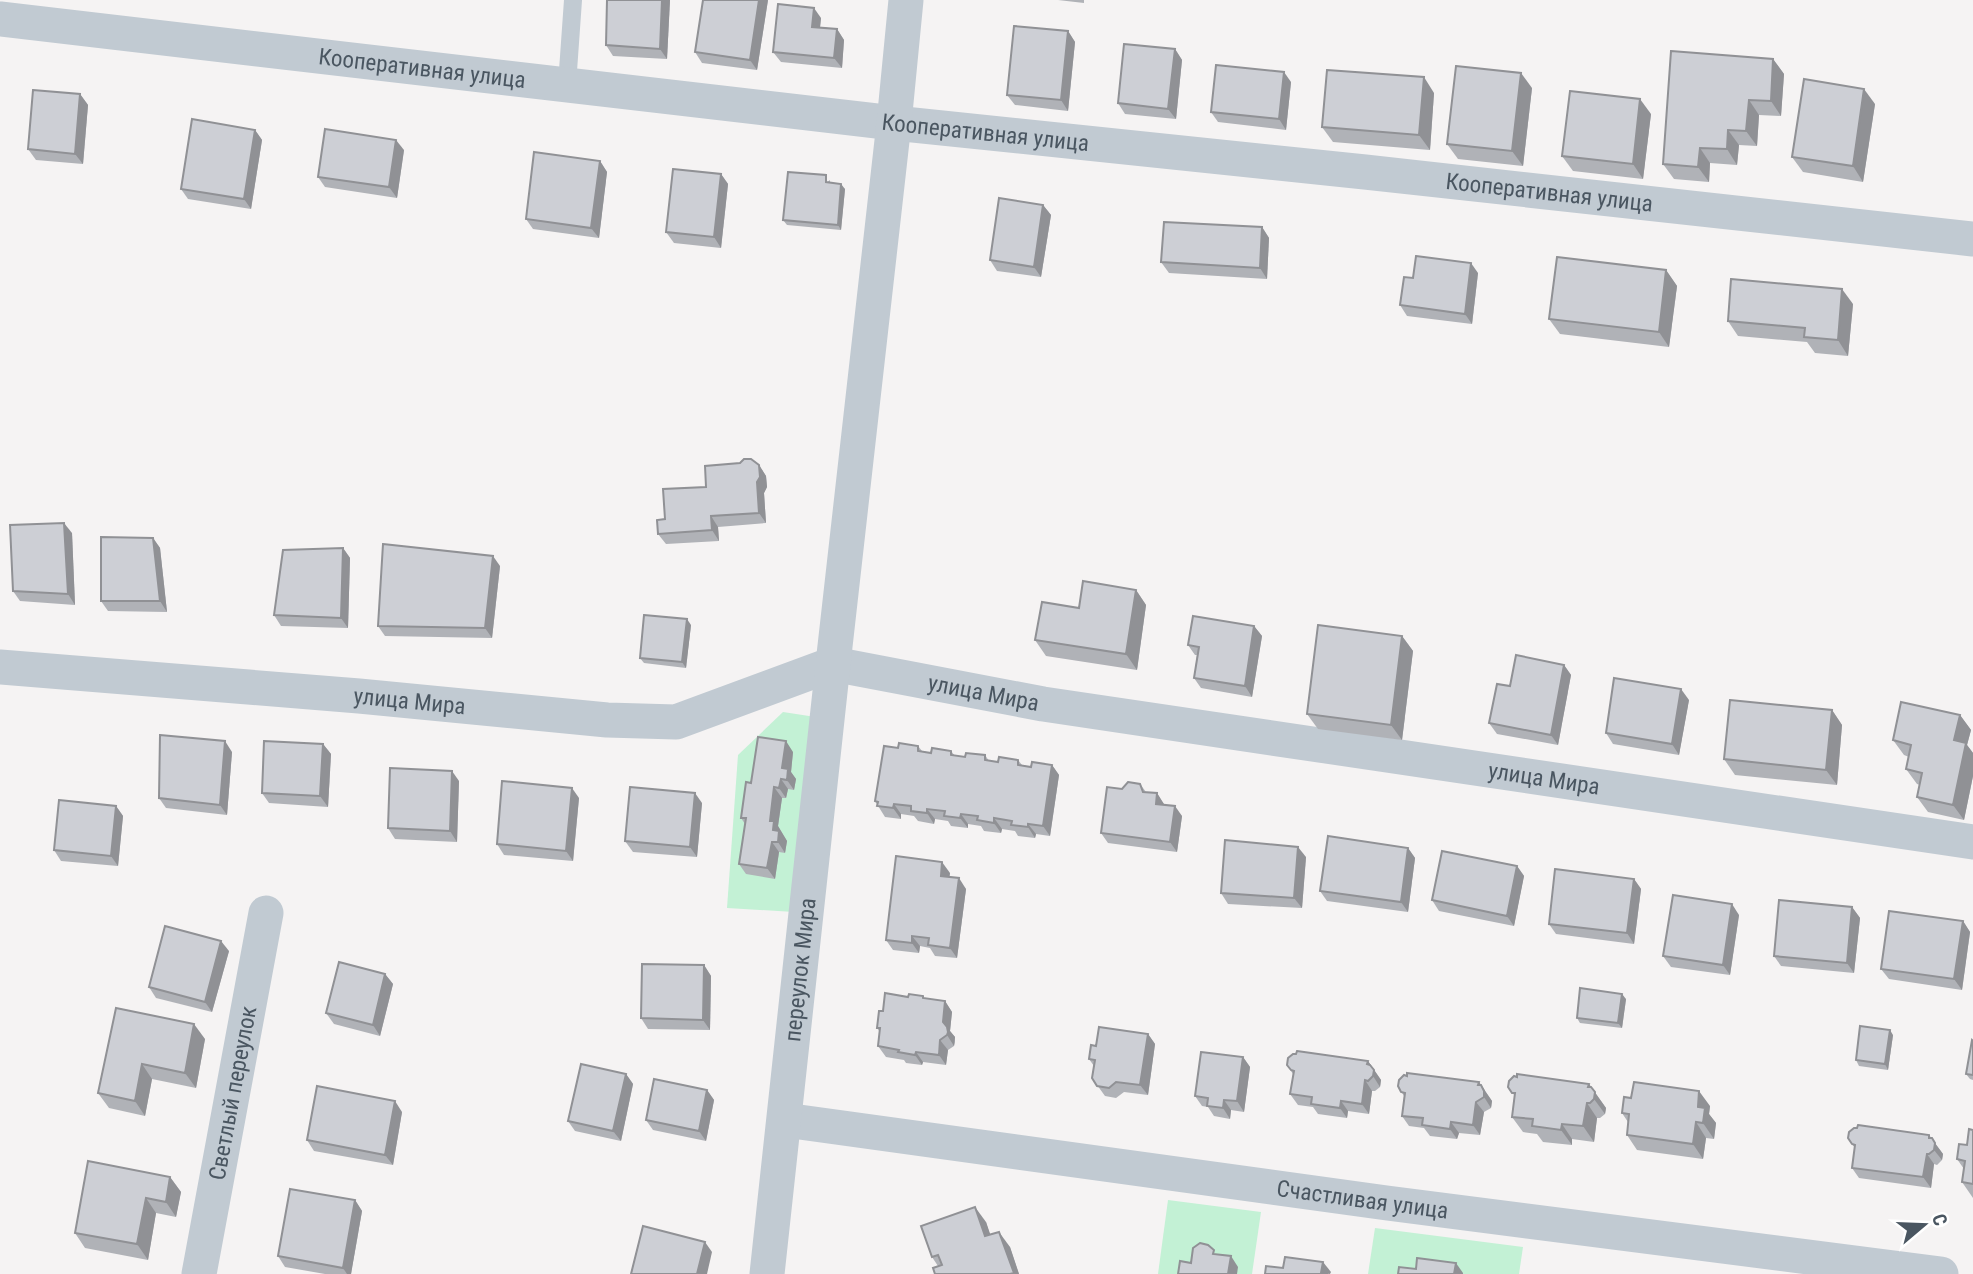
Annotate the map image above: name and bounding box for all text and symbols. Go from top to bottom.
street label: Кооперативная улица [317,43,527,94]
street label: Кооперативная улица [880,108,1090,157]
street label: Кооперативная улица [1444,167,1654,217]
street label: улица Мира [926,669,1041,716]
street label: улица Мира [353,682,467,720]
street label: улица Мира [1486,757,1602,800]
street label: переулок Мира [779,896,821,1043]
street label: Светлый переулок [203,1004,262,1182]
street label: Счастливая улица [1275,1174,1450,1224]
north arrow [1889,1190,1959,1260]
text: С [1927,1211,1952,1229]

